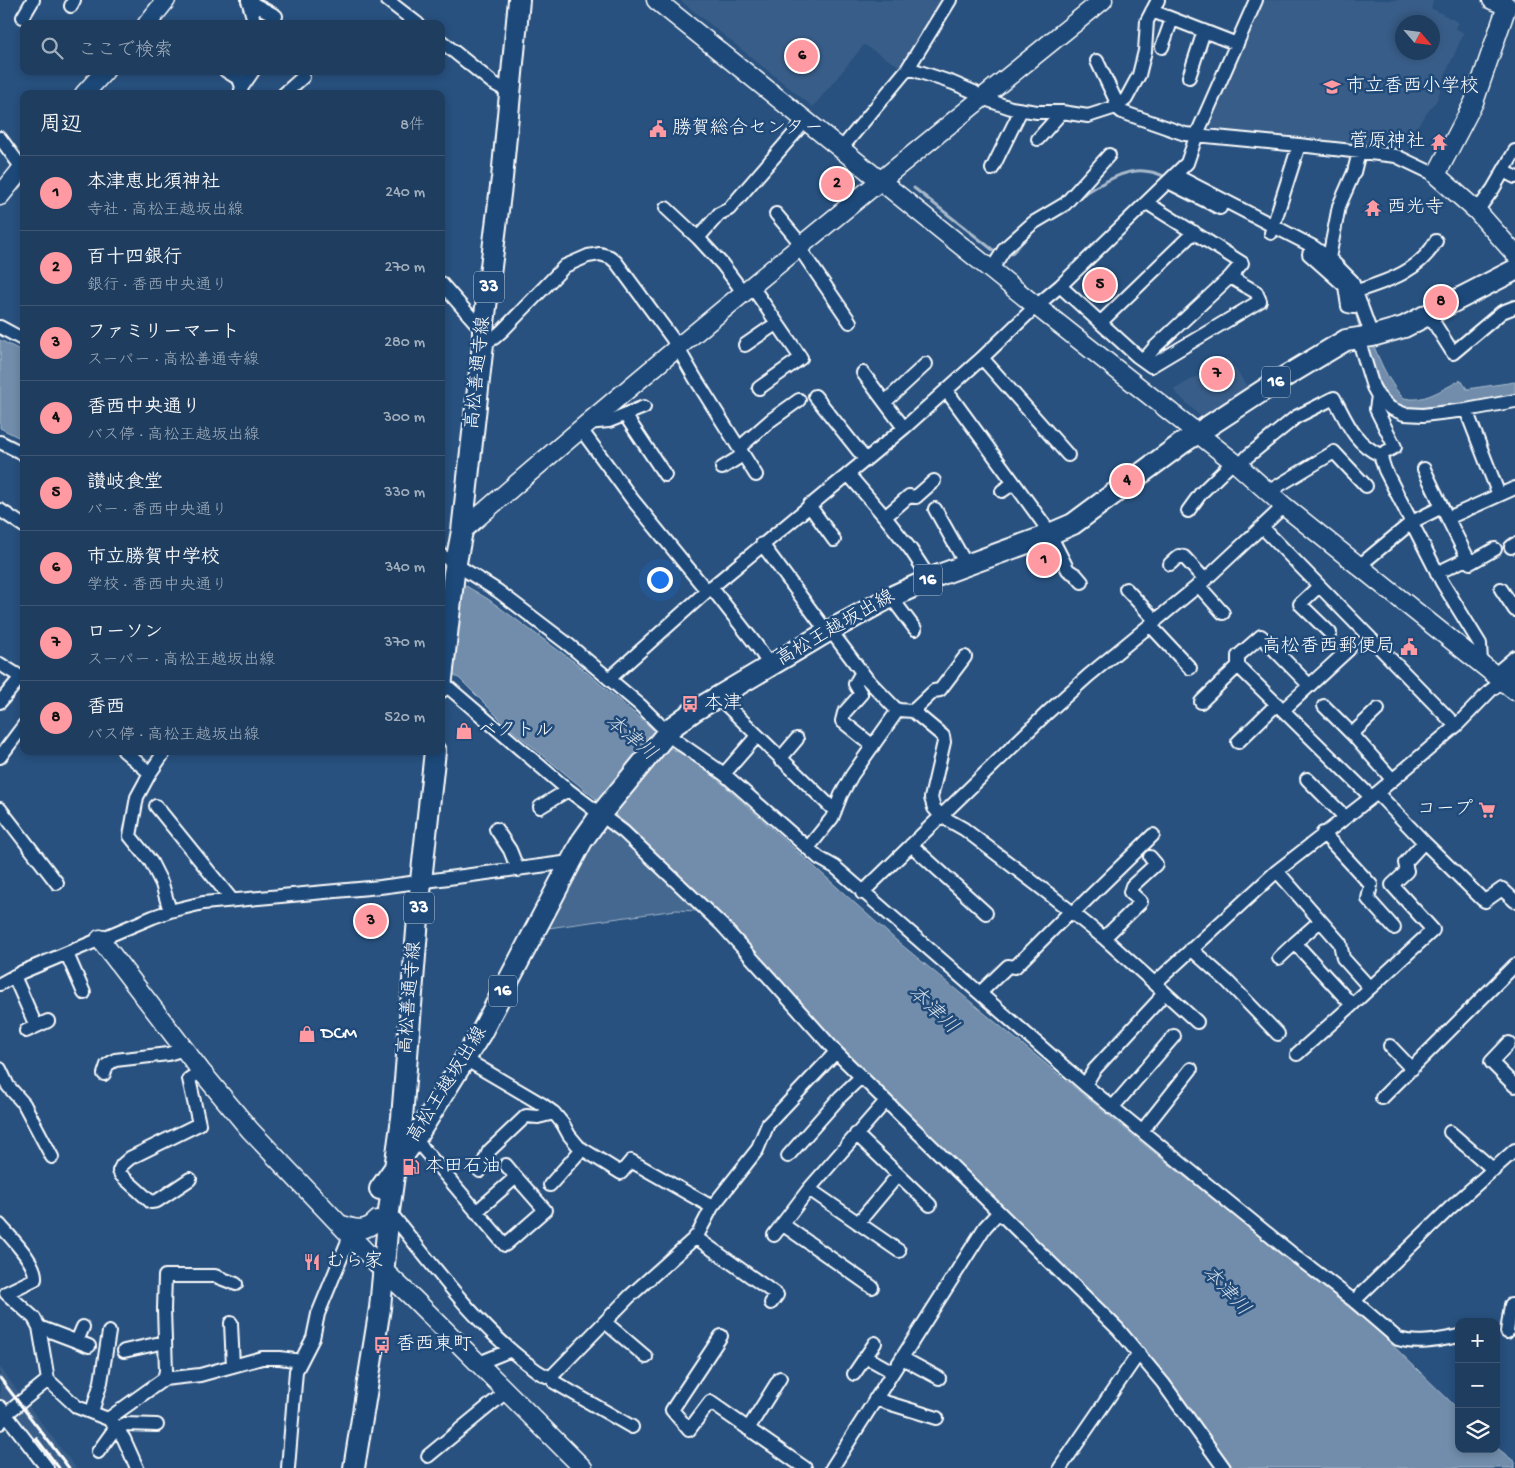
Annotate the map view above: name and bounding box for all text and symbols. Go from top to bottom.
north arrow [1395,15,1440,60]
search box [20,20,445,75]
icon: search [38,34,66,62]
pin: 6 [786,37,818,75]
text: ここで検索 [78,40,173,63]
place label: 市立香西小学校 [1346,75,1479,99]
school or university icon: 市立香西小学校 [1322,77,1342,97]
text: 周辺 [40,114,82,139]
text: 8件 [400,117,425,136]
place label: 勝賀総合センター [672,117,823,141]
public building icon: 勝賀総合センター [648,119,668,139]
place label: 菅原神社 [1349,130,1425,154]
temple icon: 菅原神社 [1429,132,1449,152]
pin: 2 [821,165,853,203]
text: 本津恵比須神社 [87,172,220,195]
text: 1 [53,184,59,203]
text: 240 m [385,184,425,203]
place label: 西光寺 [1387,196,1444,220]
temple icon: 西光寺 [1363,198,1383,218]
text: 寺社 · 高松王越坂出線 [87,202,244,221]
text: 百十四銀行 [87,247,182,270]
text: 2 [52,259,60,278]
text: 270 m [385,259,425,278]
pin: 5 [1084,266,1116,304]
road number: 33 [474,272,504,302]
text: 銀行 · 香西中央通り [87,277,228,296]
pin: 8 [1425,283,1457,321]
street label: 高松善通寺線 [461,315,496,431]
text: ファミリーマート [87,322,240,345]
text: 3 [52,334,60,353]
text: 280 m [384,334,425,353]
text: スーパー · 高松善通寺線 [87,352,259,371]
pin: 7 [1201,355,1233,393]
road number: 16 [1262,367,1290,398]
text: 香西中央通り [87,397,201,420]
text: 4 [52,409,60,428]
text: 300 m [383,409,425,428]
text: バス停 · 高松王越坂出線 [87,427,260,446]
pin: 4 [1111,462,1143,500]
text: 讃岐食堂 [87,472,163,495]
text: 5 [52,484,60,503]
text: 330 m [384,484,425,503]
text: バー · 香西中央通り [87,502,228,521]
pin: 1 [1028,541,1060,579]
text: 市立勝賀中学校 [87,547,220,570]
text: 6 [52,559,60,578]
text: 340 m [385,559,425,578]
road number: 16 [914,564,942,596]
your location [647,567,673,593]
text: 学校 · 香西中央通り [87,577,228,596]
street label: 高松王越坂出線 [772,585,899,672]
text: ローソン [87,622,163,645]
text: 7 [52,634,60,653]
text: 370 m [384,634,425,653]
place label: 高松香西郵便局 [1262,635,1395,659]
public building icon: 高松香西郵便局 [1399,637,1419,657]
text: スーパー · 高松王越坂出線 [87,652,275,671]
place label: 本津 [704,692,742,716]
bus stop icon: 本津 [680,694,700,714]
text: 香西 [87,697,125,720]
text: 8 [52,709,60,728]
text: 520 m [385,709,425,728]
water label: 本津川 [600,709,662,767]
place label: ベクトル [478,720,554,743]
shop icon: ベクトル [454,721,474,741]
text: バス停 · 高松王越坂出線 [87,727,260,746]
place label: コープ [1417,799,1473,822]
supermarket icon: コープ [1477,800,1497,820]
road number: 33 [404,892,434,924]
pin: 3 [355,902,387,940]
street label: 高松善通寺線 [394,940,427,1056]
road number: 16 [489,976,517,1006]
water label: 本津川 [902,981,963,1040]
street label: 高松王越坂出線 [402,1022,493,1147]
place label: DCM [319,1023,358,1046]
shop icon: DCM [297,1024,317,1044]
place label: 本田石油 [425,1155,501,1179]
fuel station icon: 本田石油 [401,1157,421,1177]
place label: むら家 [326,1250,383,1274]
restaurant icon: むら家 [302,1252,322,1272]
water label: 本津川 [1196,1261,1255,1322]
map controls [1455,1318,1500,1453]
button: + [1455,1318,1500,1363]
place label: 香西東町 [396,1333,472,1357]
bus stop icon: 香西東町 [372,1335,392,1355]
button: − [1455,1363,1500,1408]
button: layers [1455,1408,1500,1453]

